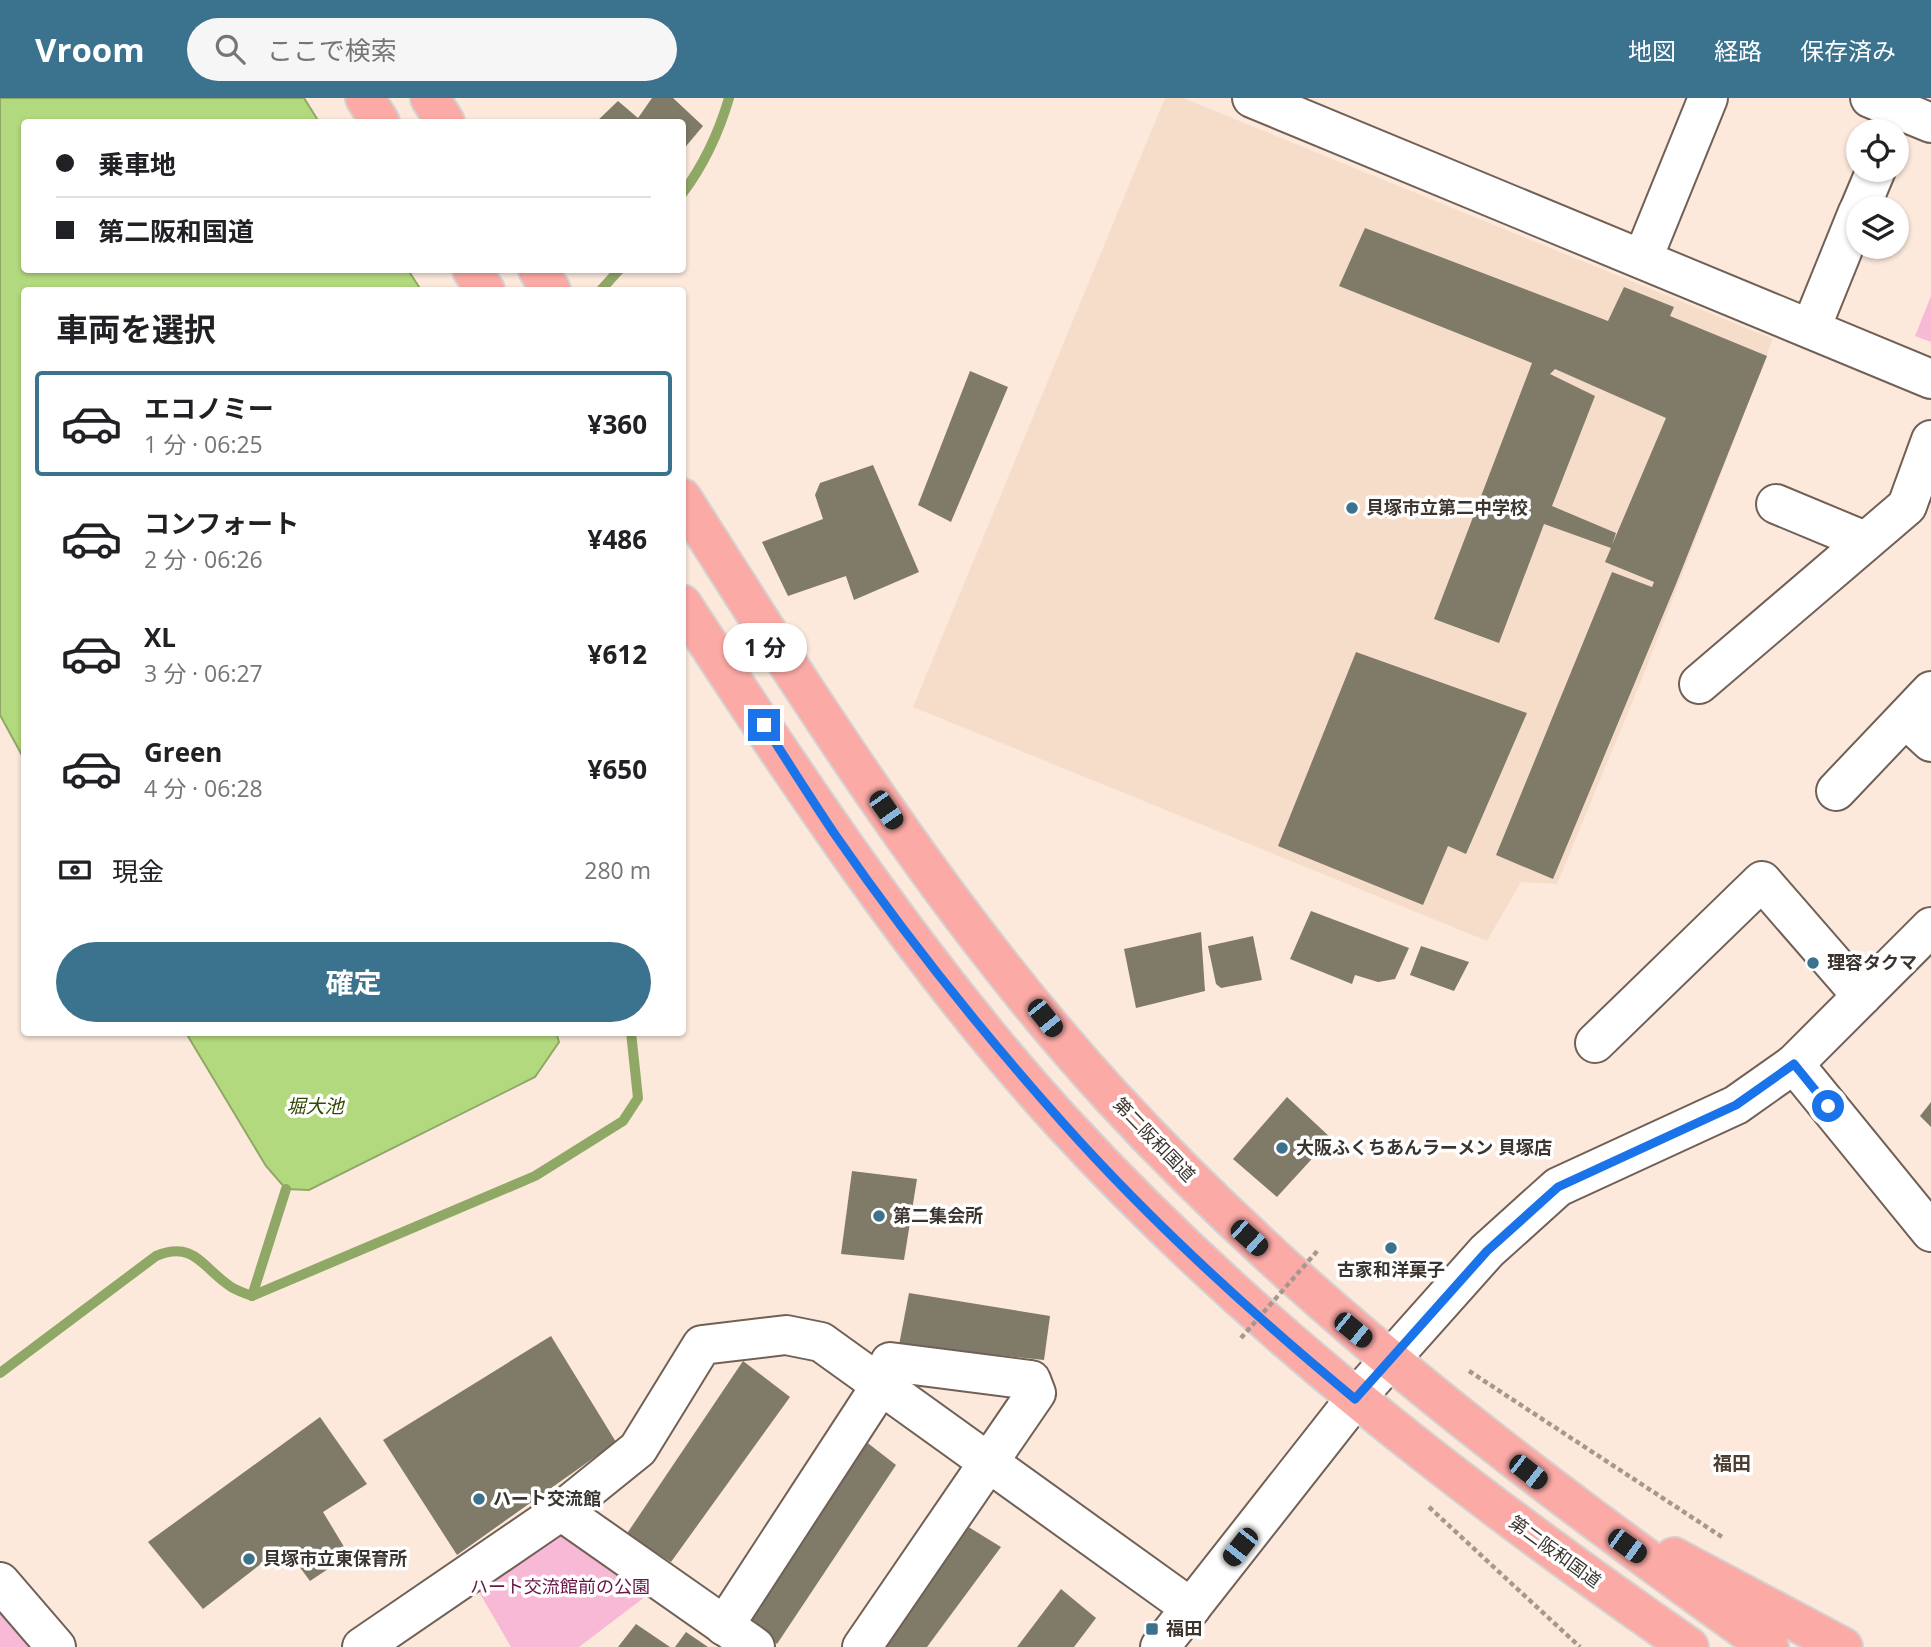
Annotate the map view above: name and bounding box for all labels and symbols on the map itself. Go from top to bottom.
place label: 貝塚市立第二中学校 [1366,495,1528,519]
marker: 貝塚市立第二中学校 [1344,500,1360,516]
callout: 1 分 [722,624,806,672]
route end [748,709,780,741]
car [866,787,907,833]
place label: 理容タクマ [1827,950,1917,974]
marker: 理容タクマ [1805,955,1821,971]
car [1024,995,1067,1041]
route start [1812,1090,1844,1122]
street label: 第二阪和国道 [1109,1092,1201,1186]
water label: 堀大池 [286,1093,345,1119]
place label: 大阪ふくちあんラーメン 貝塚店 [1296,1135,1552,1159]
marker: 大阪ふくちあんラーメン 貝塚店 [1274,1140,1290,1156]
place label: 第二集会所 [893,1203,983,1227]
marker: 第二集会所 [871,1208,887,1224]
car [1227,1216,1272,1260]
marker: 古家和洋菓子 [1383,1240,1399,1256]
place label: 古家和洋菓子 [1337,1257,1445,1281]
car [1331,1309,1376,1351]
district label: 福田 [1713,1450,1751,1476]
car [1505,1451,1552,1493]
place label: ハート交流館 [493,1486,601,1510]
marker: ハート交流館 [471,1491,487,1507]
street label: 第二阪和国道 [1505,1510,1606,1593]
car [1219,1524,1262,1570]
car [1604,1525,1651,1567]
place label: 貝塚市立東保育所 [263,1546,407,1570]
marker: 貝塚市立東保育所 [241,1551,257,1567]
park label: ハート交流館前の公園 [470,1574,650,1598]
place label: 福田 [1166,1616,1202,1640]
marker: 福田 [1144,1621,1160,1637]

